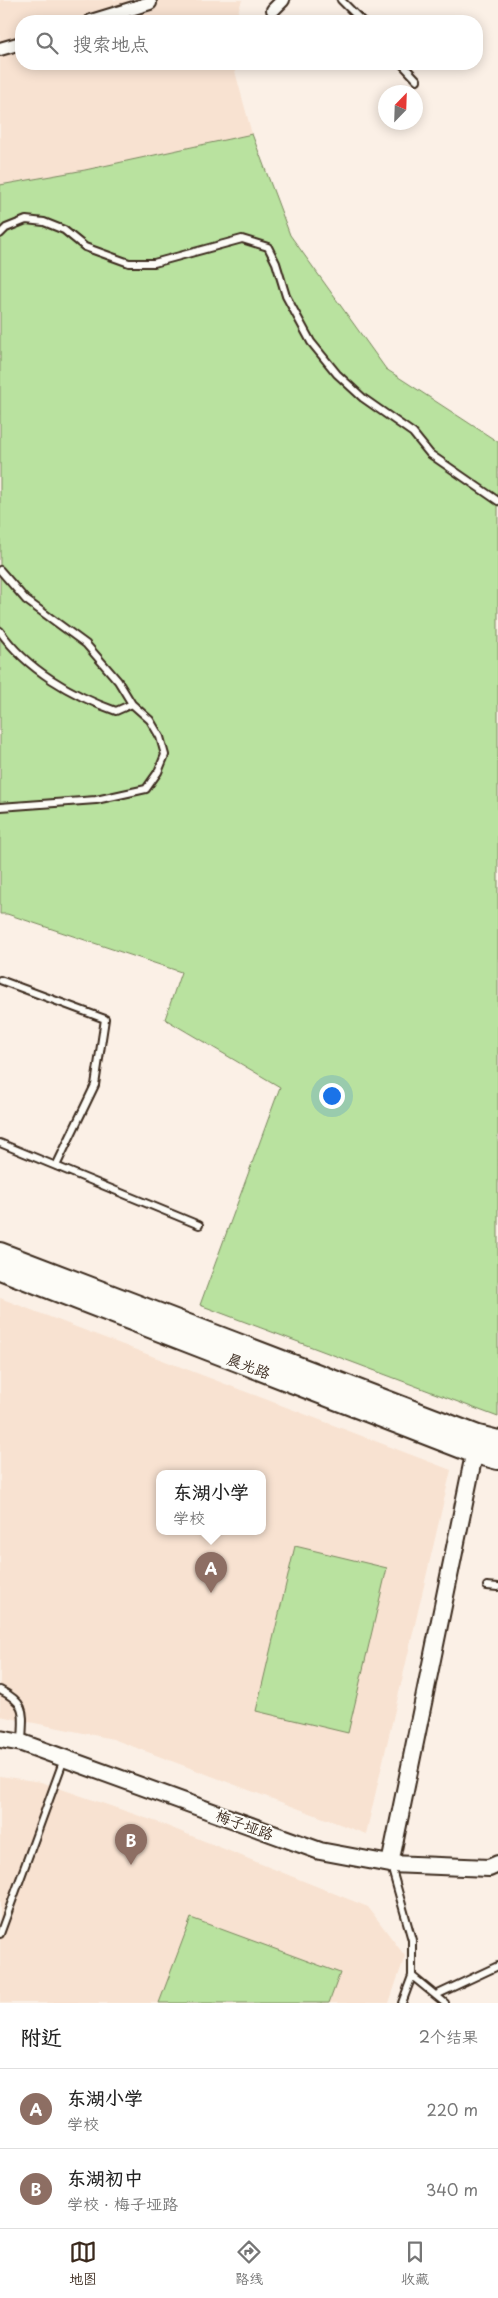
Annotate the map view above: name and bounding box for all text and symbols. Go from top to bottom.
search box [15,15,483,70]
icon: search [33,29,61,57]
text: 搜索地点 [73,29,149,57]
north arrow [378,85,423,130]
your location [319,1083,345,1109]
street label: 晨光路 [224,1346,274,1384]
popup [156,1470,266,1535]
text: 东湖小学 [173,1477,249,1505]
text: 学校 [173,1505,205,1529]
pin: A [195,1552,227,1593]
street label: 梅子垭路 [213,1803,277,1845]
pin: B [115,1824,147,1865]
text: 附近 [20,2020,62,2052]
text: 2个结果 [419,2024,478,2048]
text: 东湖小学 [67,2083,143,2111]
text: A [30,2097,42,2121]
text: 220 m [427,2097,478,2121]
text: 学校 [67,2111,99,2135]
text: 东湖初中 [67,2163,143,2191]
text: B [31,2177,41,2201]
text: 340 m [426,2177,478,2201]
text: 学校 · 梅子垭路 [67,2191,178,2215]
tab: 地图 [69,2238,97,2289]
tab: 路线 [235,2238,263,2289]
tab: 收藏 [401,2238,429,2289]

